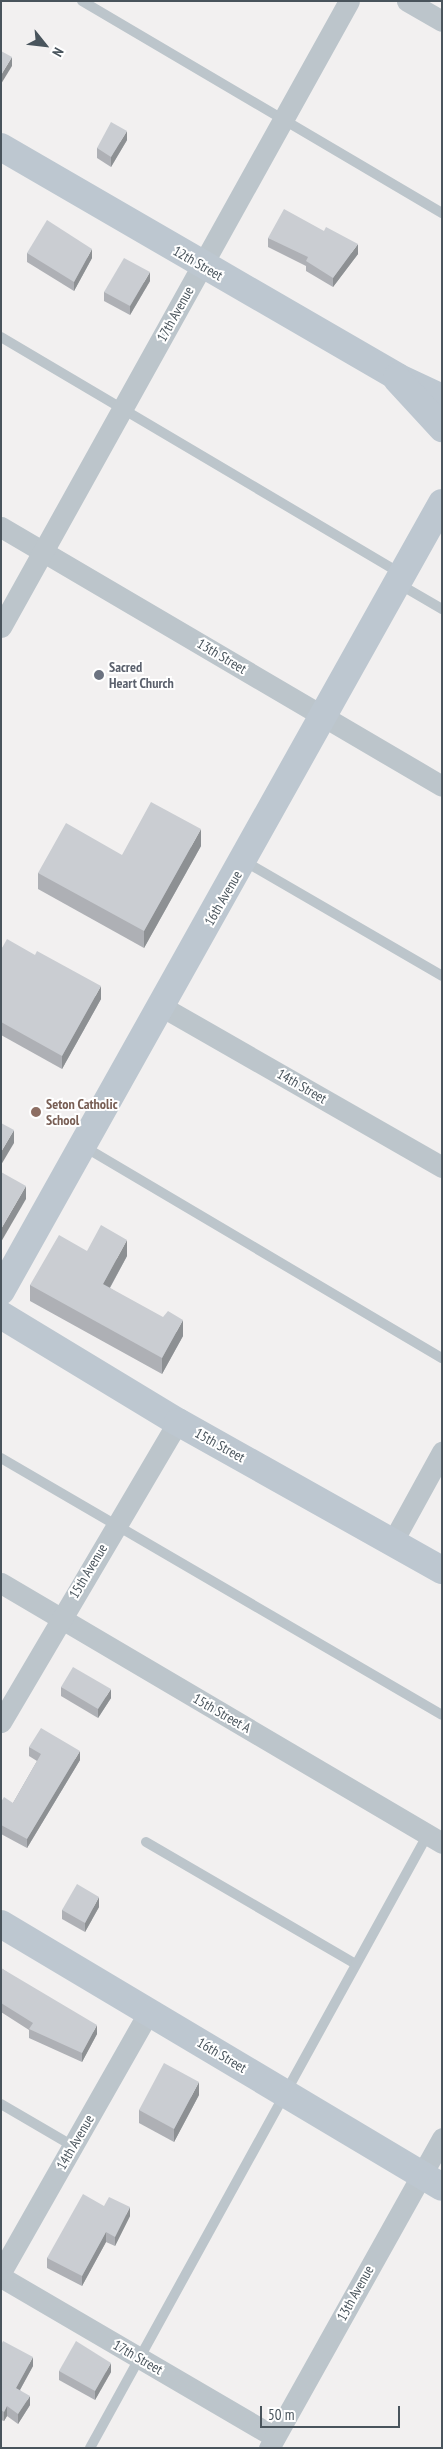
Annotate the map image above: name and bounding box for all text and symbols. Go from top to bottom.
north arrow [20,20,70,70]
text: N [48,45,68,60]
street label: 12th Street [170,242,226,284]
street label: 17th Avenue [153,283,197,345]
street label: 13th Street [194,635,250,677]
place label: Sacred Heart Church [109,659,174,692]
marker: Sacred Heart Church [93,669,105,681]
street label: 16th Avenue [200,867,246,929]
street label: 14th Street [274,1065,330,1107]
place label: Seton Catholic School [46,1096,118,1128]
marker: Seton Catholic School [30,1106,42,1118]
street label: 15th Street [192,1424,248,1466]
street label: 15th Avenue [65,1541,111,1601]
street label: 15th Street A [190,1690,254,1736]
street label: 16th Street [194,2034,250,2076]
street label: 14th Avenue [52,2111,98,2173]
street label: 13th Avenue [333,2262,377,2324]
street label: 17th Street [110,2336,166,2378]
scale bar [263,2396,403,2428]
text: 50 m [268,2405,294,2424]

